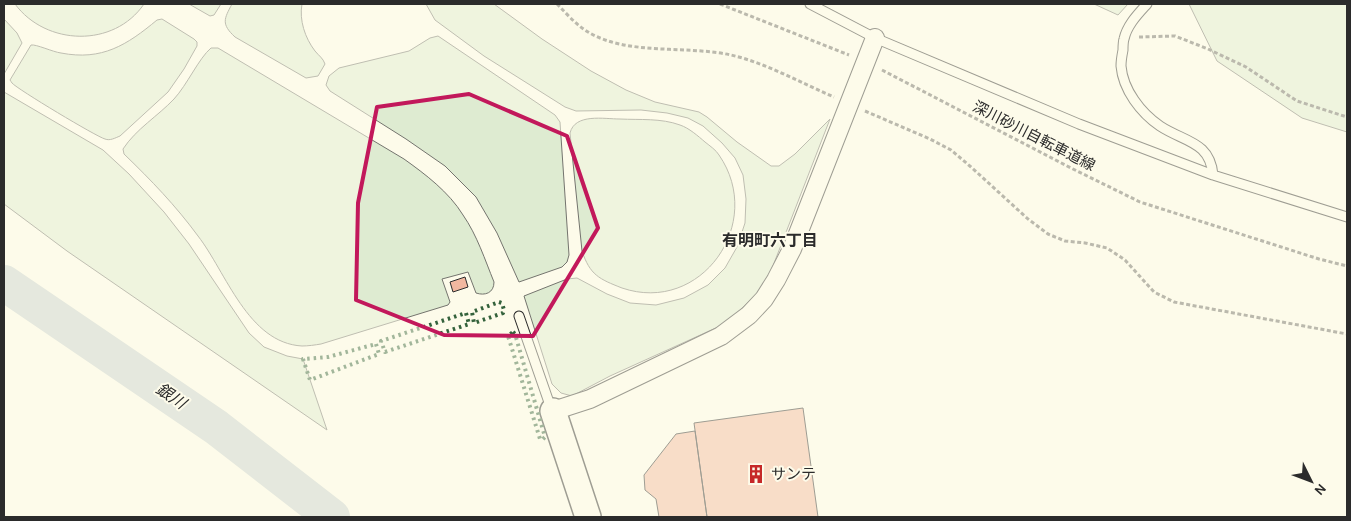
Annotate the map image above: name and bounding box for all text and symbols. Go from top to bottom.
street label: 深川砂川自転車道線 [970,97,1098,175]
district label: 有明町六丁目 [722,231,818,250]
water label: 銀川 [152,379,191,414]
north arrow [1286,456,1336,506]
building icon: サンテ [745,463,767,485]
place label: サンテ [771,465,816,483]
text: N [1311,480,1330,499]

